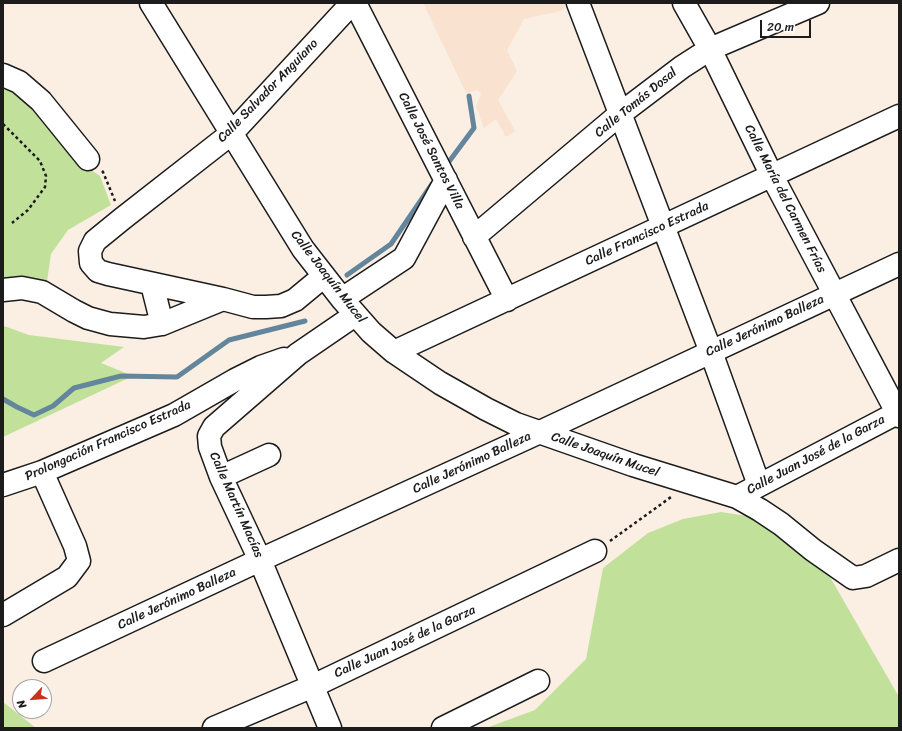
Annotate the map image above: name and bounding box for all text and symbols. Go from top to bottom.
scale bar [762,12,813,38]
text: 20 m [767,16,794,38]
street label: Calle Salvador Anguiano [214,36,322,146]
street label: Calle Tomás Dosal [592,65,680,141]
street label: Calle José Santos Villa [395,90,467,212]
street label: Calle María del Carmen Frías [741,122,829,276]
street label: Calle Francisco Estrada [583,199,711,269]
street label: Calle Joaquín Mucel [287,228,369,326]
street label: Calle Jerónimo Balleza [703,292,827,360]
street label: Prolongación Francisco Estrada [23,397,193,485]
street label: Calle Juan José de la Garza [744,412,888,498]
street label: Calle Jerónimo Balleza [410,429,534,497]
street label: Calle Joaquín Mucel [549,429,661,481]
street label: Calle Martín Macías [206,450,266,560]
street label: Calle Jerónimo Balleza [115,565,239,633]
street label: Calle Juan José de la Garza [332,602,478,682]
north arrow [12,679,52,719]
text: N [11,696,32,712]

